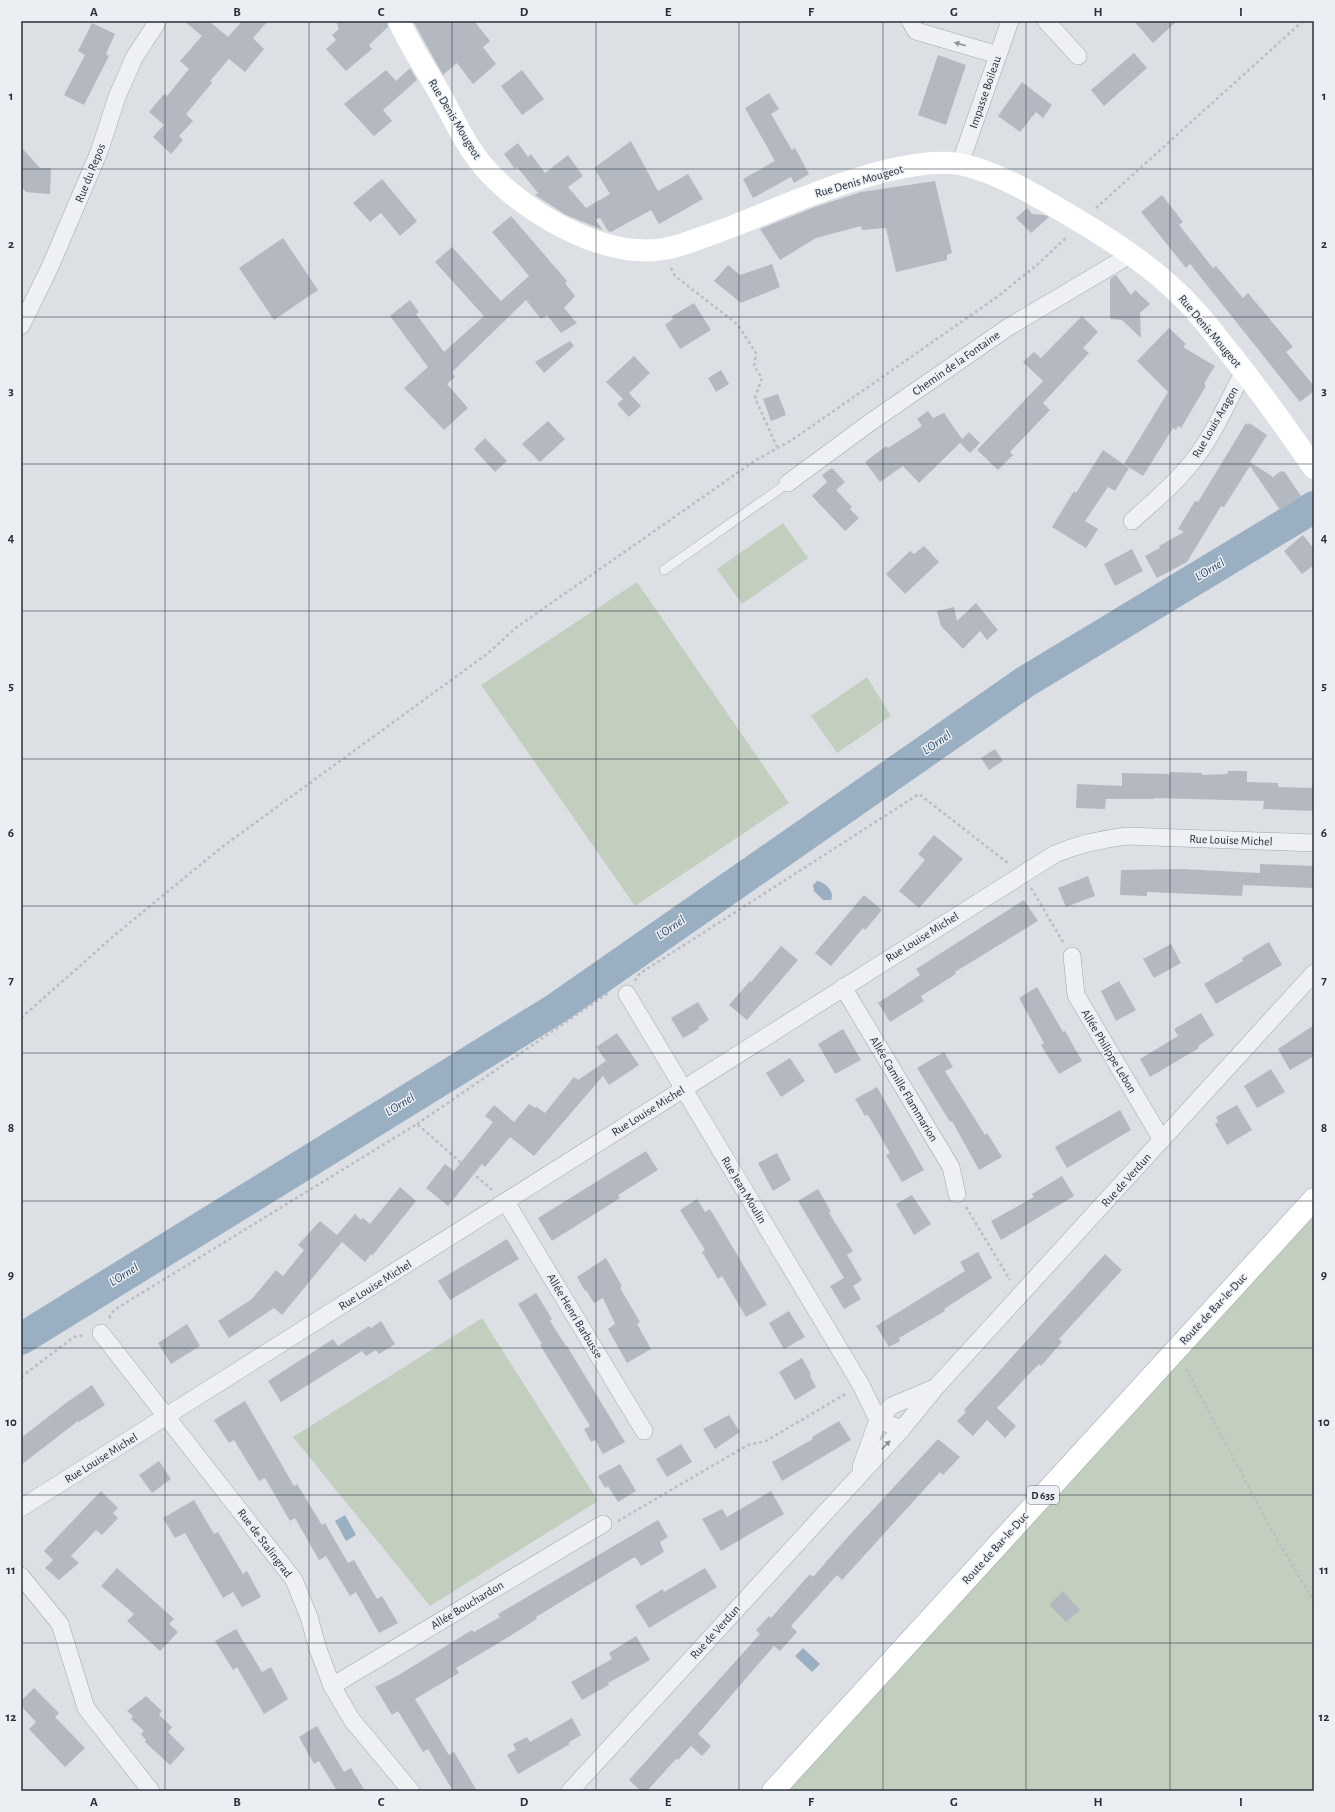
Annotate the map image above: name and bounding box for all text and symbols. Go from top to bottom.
text: A [90,6,98,19]
text: B [233,6,241,19]
text: C [378,6,385,19]
text: D [520,6,529,19]
text: E [665,6,672,19]
text: F [808,6,815,19]
text: G [950,6,958,19]
text: H [1093,6,1103,19]
text: I [1239,6,1243,19]
one-way arrow [954,41,966,47]
street label: Impasse Boileau [967,54,1003,130]
street label: Rue Denis Mougeot [426,77,484,161]
text: 1 [9,90,13,103]
text: 1 [1322,90,1326,103]
street label: Rue du Repos [73,142,107,204]
street label: Rue Denis Mougeot [814,163,905,199]
text: 2 [8,238,14,251]
text: 2 [1321,238,1327,251]
street label: Rue Denis Mougeot [1176,292,1244,370]
street label: Chemin de la Fontaine [910,328,1002,398]
street label: Rue Louis Aragon [1190,384,1240,460]
text: 3 [8,385,14,398]
text: 3 [1321,385,1327,398]
text: 4 [8,532,15,545]
text: 4 [1321,532,1328,545]
water label: L'Ornel [1193,556,1227,584]
text: 5 [8,680,14,693]
text: 5 [1321,680,1327,693]
water label: L'Ornel [920,728,954,758]
text: 6 [8,827,14,840]
text: 6 [1321,827,1327,840]
street label: Rue Louise Michel [1189,833,1273,847]
street label: Rue Louise Michel [883,910,961,964]
water label: L'Ornel [654,913,688,943]
text: 7 [8,974,14,987]
text: 7 [1321,974,1327,987]
street label: Allée Philippe Lebon [1079,1007,1139,1095]
street label: Allée Camille Flammarion [868,1034,940,1144]
street label: Rue Louise Michel [609,1084,687,1138]
water label: L'Ornel [383,1091,417,1119]
text: 8 [8,1122,14,1135]
text: 8 [1321,1122,1327,1135]
street label: Rue de Verdun [1099,1151,1153,1209]
street label: Rue Jean Moulin [719,1154,769,1226]
street label: Rue Louise Michel [336,1258,414,1312]
water label: L'Ornel [107,1261,141,1289]
text: 9 [8,1269,14,1282]
text: 9 [1321,1269,1327,1282]
street label: Allée Henri Barbusse [545,1271,605,1361]
street label: Route de Bar-le-Duc [1177,1271,1249,1347]
text: 10 [5,1416,17,1429]
text: 10 [1318,1416,1330,1429]
street label: Rue Louise Michel [62,1431,140,1485]
one-way arrow [881,1440,891,1450]
road number: D 635 [1027,1486,1059,1504]
street label: Rue de Stalingrad [235,1507,295,1579]
street label: Route de Bar-le-Duc [960,1509,1031,1586]
text: 11 [6,1564,16,1577]
text: 11 [1319,1564,1329,1577]
street label: Allée Bouchardon [429,1579,505,1631]
street label: Rue de Verdun [688,1603,742,1661]
text: 12 [6,1711,16,1724]
text: 12 [1319,1711,1329,1724]
text: A [90,1796,98,1809]
text: B [233,1796,241,1809]
text: C [378,1796,385,1809]
text: D [520,1796,529,1809]
text: E [665,1796,672,1809]
text: F [808,1796,815,1809]
text: G [950,1796,958,1809]
text: H [1093,1796,1103,1809]
text: I [1239,1796,1243,1809]

